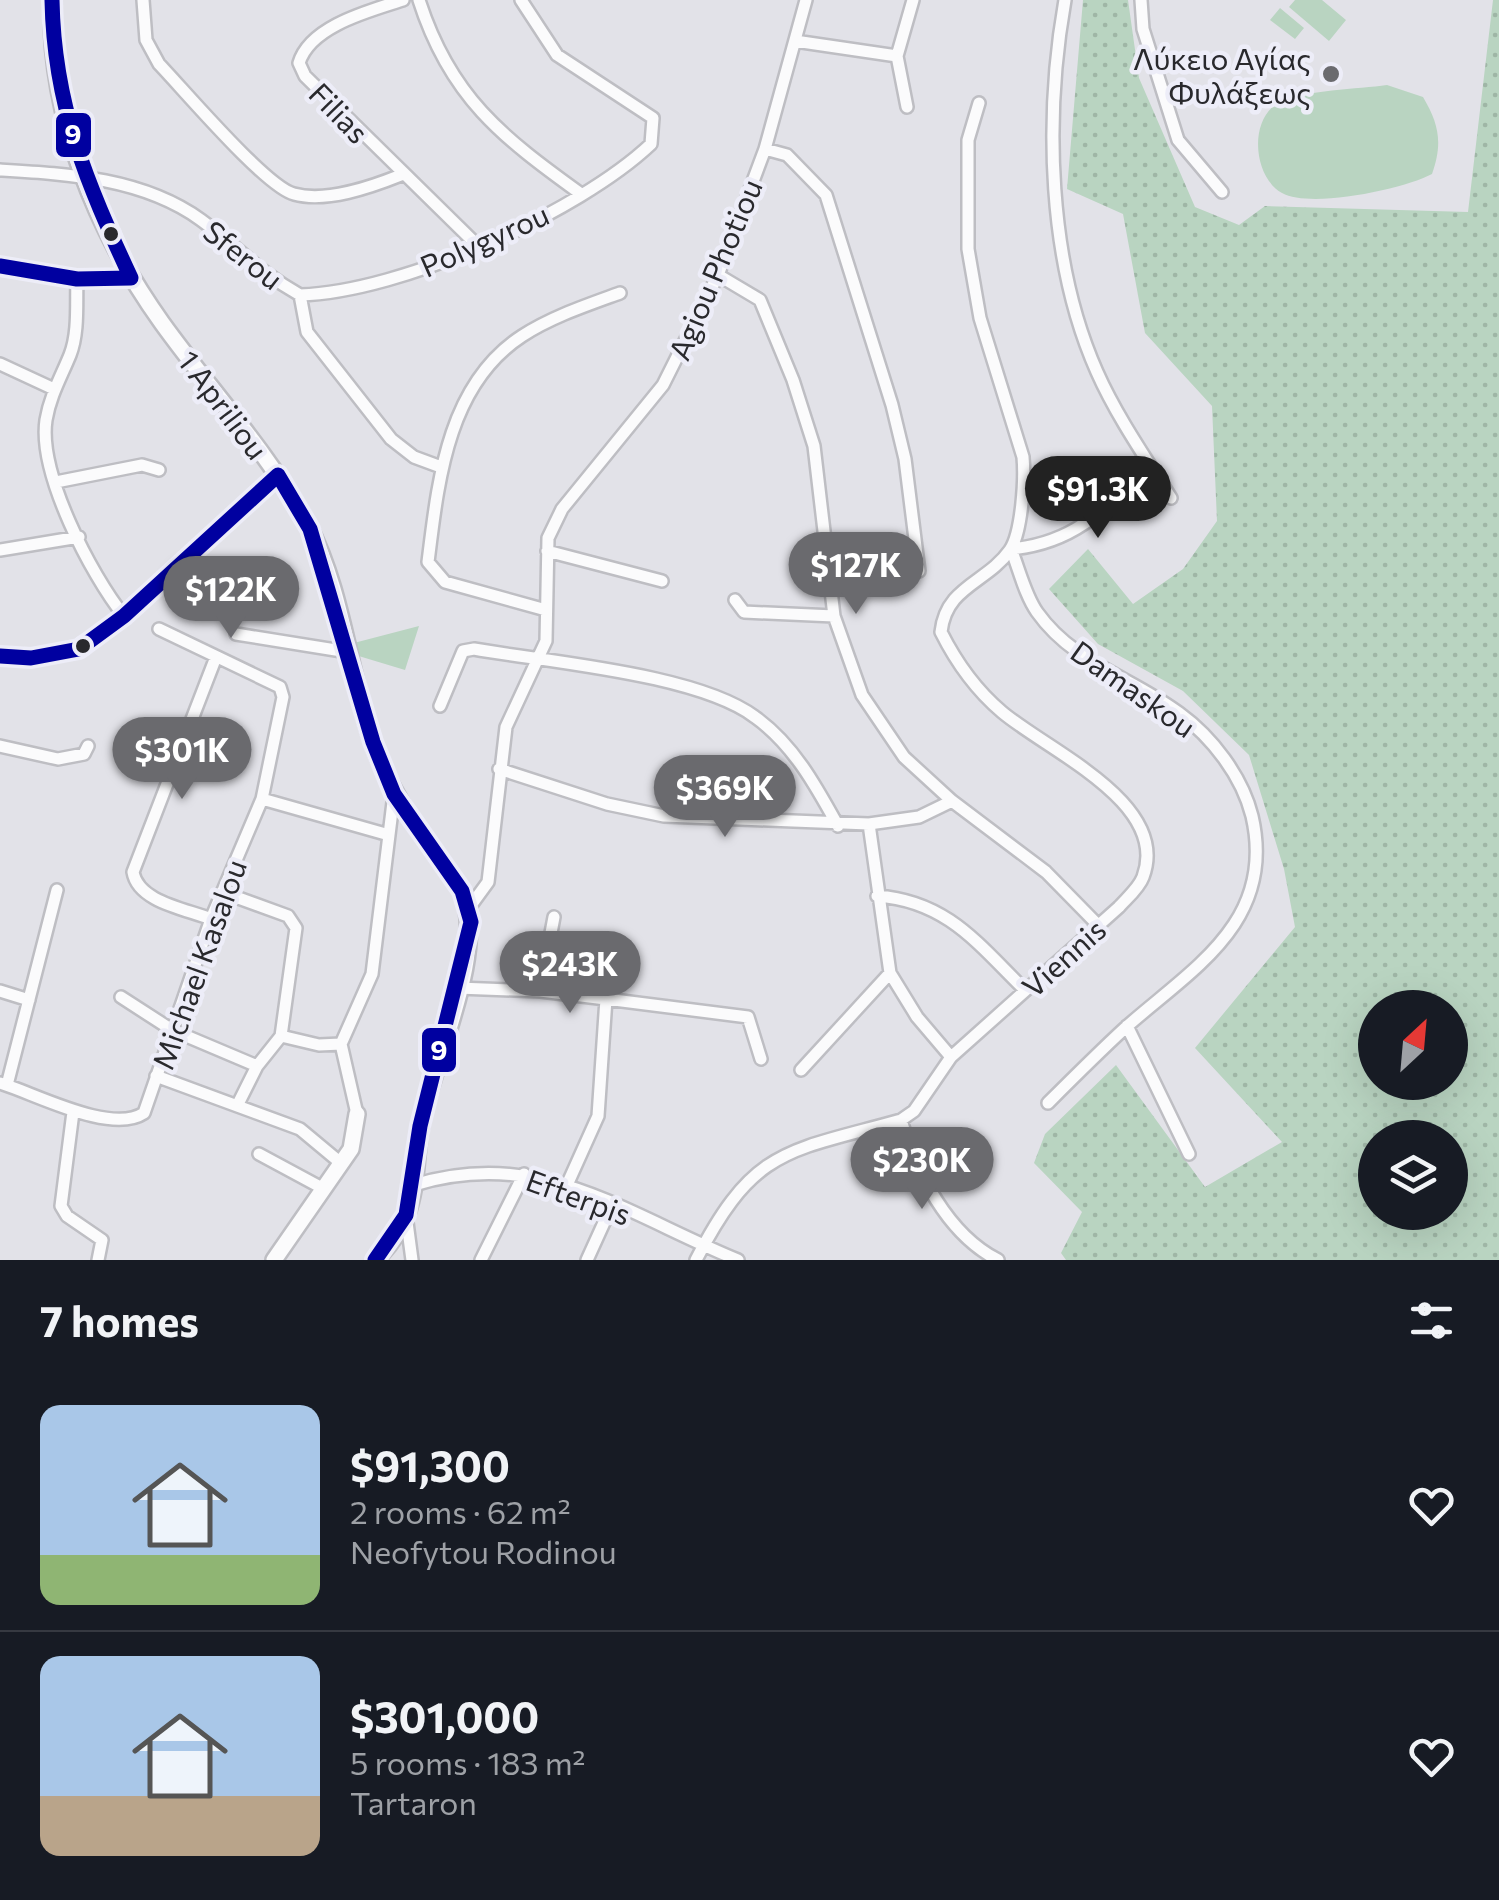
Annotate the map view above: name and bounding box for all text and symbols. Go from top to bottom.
place label: Λύκειο Αγίας Φυλάξεως [1133,39,1311,110]
marker: Λύκειο Αγίας Φυλάξεως [1320,63,1342,85]
street label: Filias [303,74,377,150]
line badge: 9 [54,111,93,159]
text: 9 [64,116,82,150]
street label: Agiou Photiou [659,173,769,365]
street label: Polygyrou [414,194,554,284]
street label: Sferou [197,212,291,296]
unlabelled marker [101,224,121,244]
street label: 1 Apriliou [171,342,277,466]
pin: $91.3K [1017,456,1179,541]
text: $91.3K [1047,468,1149,508]
pin: $127K [786,532,926,617]
text: $127K [811,544,901,584]
pin: $122K [161,556,301,641]
text: $122K [185,568,277,608]
street label: Damaskou [1065,632,1203,744]
unlabelled marker [73,636,93,656]
pin: $301K [112,717,252,802]
text: $301K [134,729,230,769]
pin: $369K [655,755,795,840]
text: $369K [676,767,774,807]
street label: Michael Kasalou [143,854,253,1074]
street label: Viennis [1014,910,1112,1004]
pin: $243K [500,931,640,1016]
text: $243K [522,943,618,983]
north arrow [1358,990,1468,1100]
map controls [1358,990,1468,1230]
line badge: 9 [420,1026,458,1074]
text: 9 [430,1032,448,1066]
button: layers [1358,1120,1468,1230]
pin: $230K [852,1127,992,1212]
text: $230K [873,1139,971,1179]
street label: Efterpis [522,1160,636,1232]
icon: filters [1404,1293,1459,1348]
text: 7 homes [40,1294,199,1346]
text: $91,300 [350,1439,510,1491]
icon: home [120,1445,240,1565]
icon: heart [1404,1478,1459,1533]
text: 2 rooms · 62 m² [350,1491,571,1531]
text: Neofytou Rodinou [350,1531,617,1571]
text: $301,000 [350,1690,539,1742]
icon: home [120,1696,240,1816]
icon: heart [1404,1729,1459,1784]
text: 5 rooms · 183 m² [350,1742,585,1782]
text: Tartaron [350,1782,477,1822]

